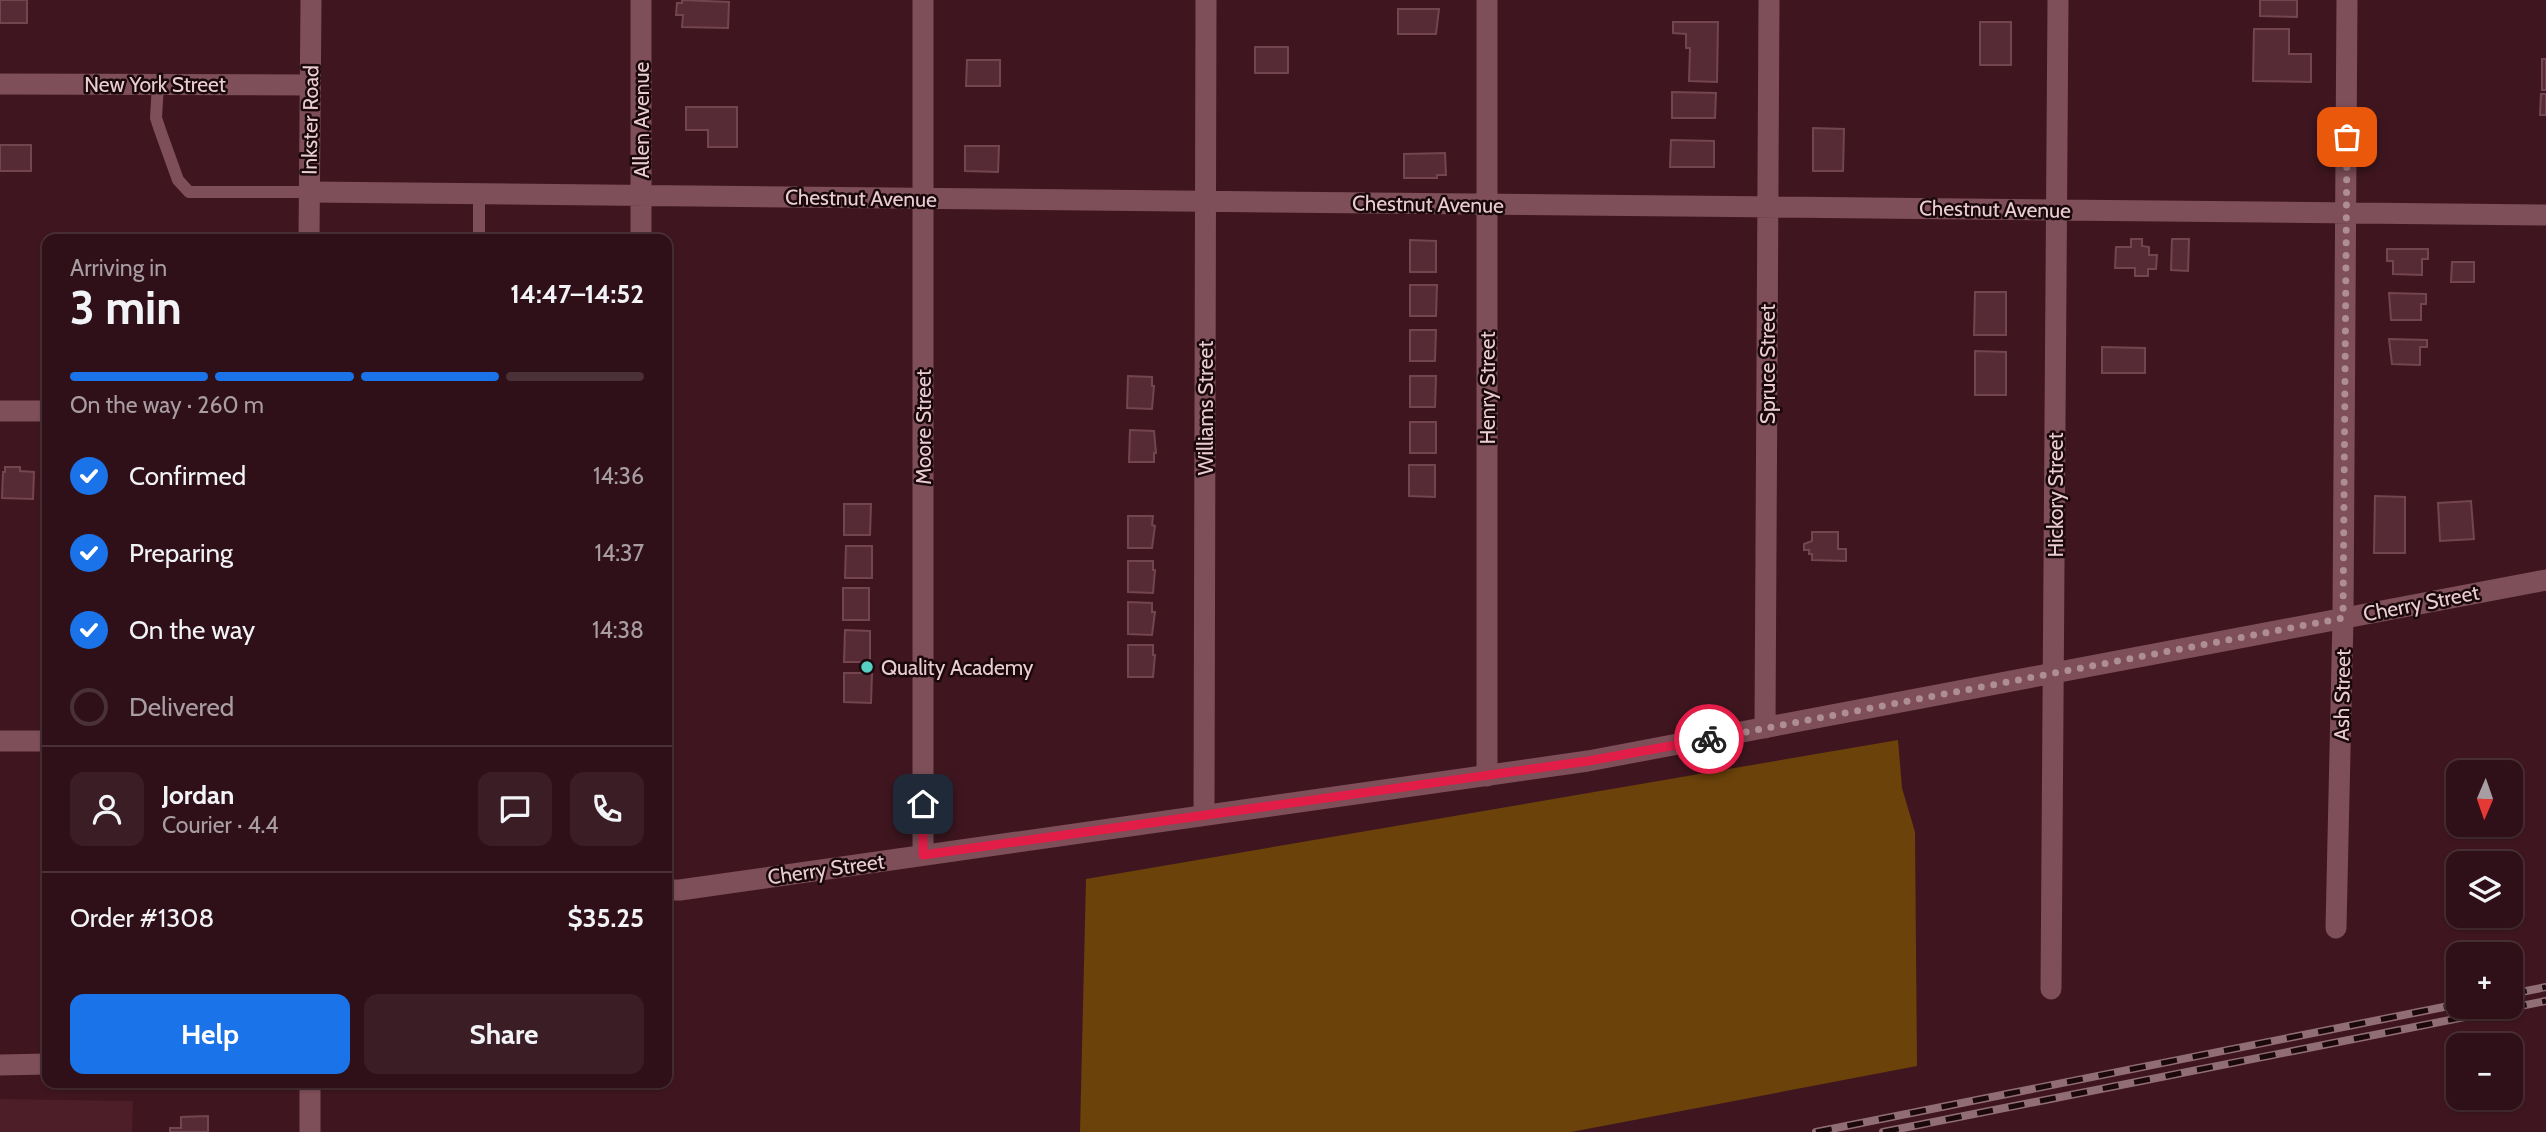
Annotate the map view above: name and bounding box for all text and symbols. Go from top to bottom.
street label: Allen Avenue [629,62,654,178]
street label: Inkster Road [297,65,323,175]
street label: New York Street [84,72,226,97]
pin [2317,107,2377,167]
icon: bag [2328,118,2366,156]
street label: Chestnut Avenue [785,184,937,212]
street label: Chestnut Avenue [1352,190,1504,218]
street label: Chestnut Avenue [1919,195,2071,223]
text: Arriving in [70,254,167,282]
text: 14:47–14:52 [510,278,644,310]
text: 3 min [70,280,182,336]
street label: Spruce Street [1755,304,1780,424]
street label: Henry Street [1475,332,1500,444]
street label: Williams Street [1193,341,1218,475]
street label: Moore Street [911,369,936,485]
text: On the way · 260 m [70,391,264,419]
street label: Hickory Street [2043,432,2068,558]
icon: check [70,457,108,495]
text: Confirmed [129,460,246,492]
text: 14:36 [593,462,644,490]
icon: check [70,534,108,572]
text: Preparing [129,537,233,569]
text: 14:37 [594,539,644,567]
street label: Cherry Street [2361,580,2481,626]
icon: check [70,611,108,649]
text: On the way [129,614,255,646]
text: 14:38 [592,616,644,644]
street label: Ash Street [2329,649,2355,741]
place label: Quality Academy [881,655,1034,680]
marker: Quality Academy [859,659,875,675]
text: Delivered [129,691,234,723]
courier [1674,704,1744,774]
icon: bike [1690,720,1728,758]
north arrow [2446,760,2524,836]
map controls [2446,760,2523,1110]
button: person [70,772,144,846]
button: chat [478,772,552,846]
button: phone [570,772,644,846]
pin [893,774,953,834]
text: Jordan [162,779,234,811]
icon: home [904,785,942,823]
text: Courier · 4.4 [162,811,279,839]
street label: Cherry Street [766,848,886,890]
button: layers [2446,851,2523,928]
text: Order #1308 [70,902,214,934]
text: $35.25 [567,902,644,934]
button: + [2446,942,2523,1019]
button: Help [70,994,350,1074]
button: Share [364,994,644,1074]
button: − [2446,1033,2523,1110]

